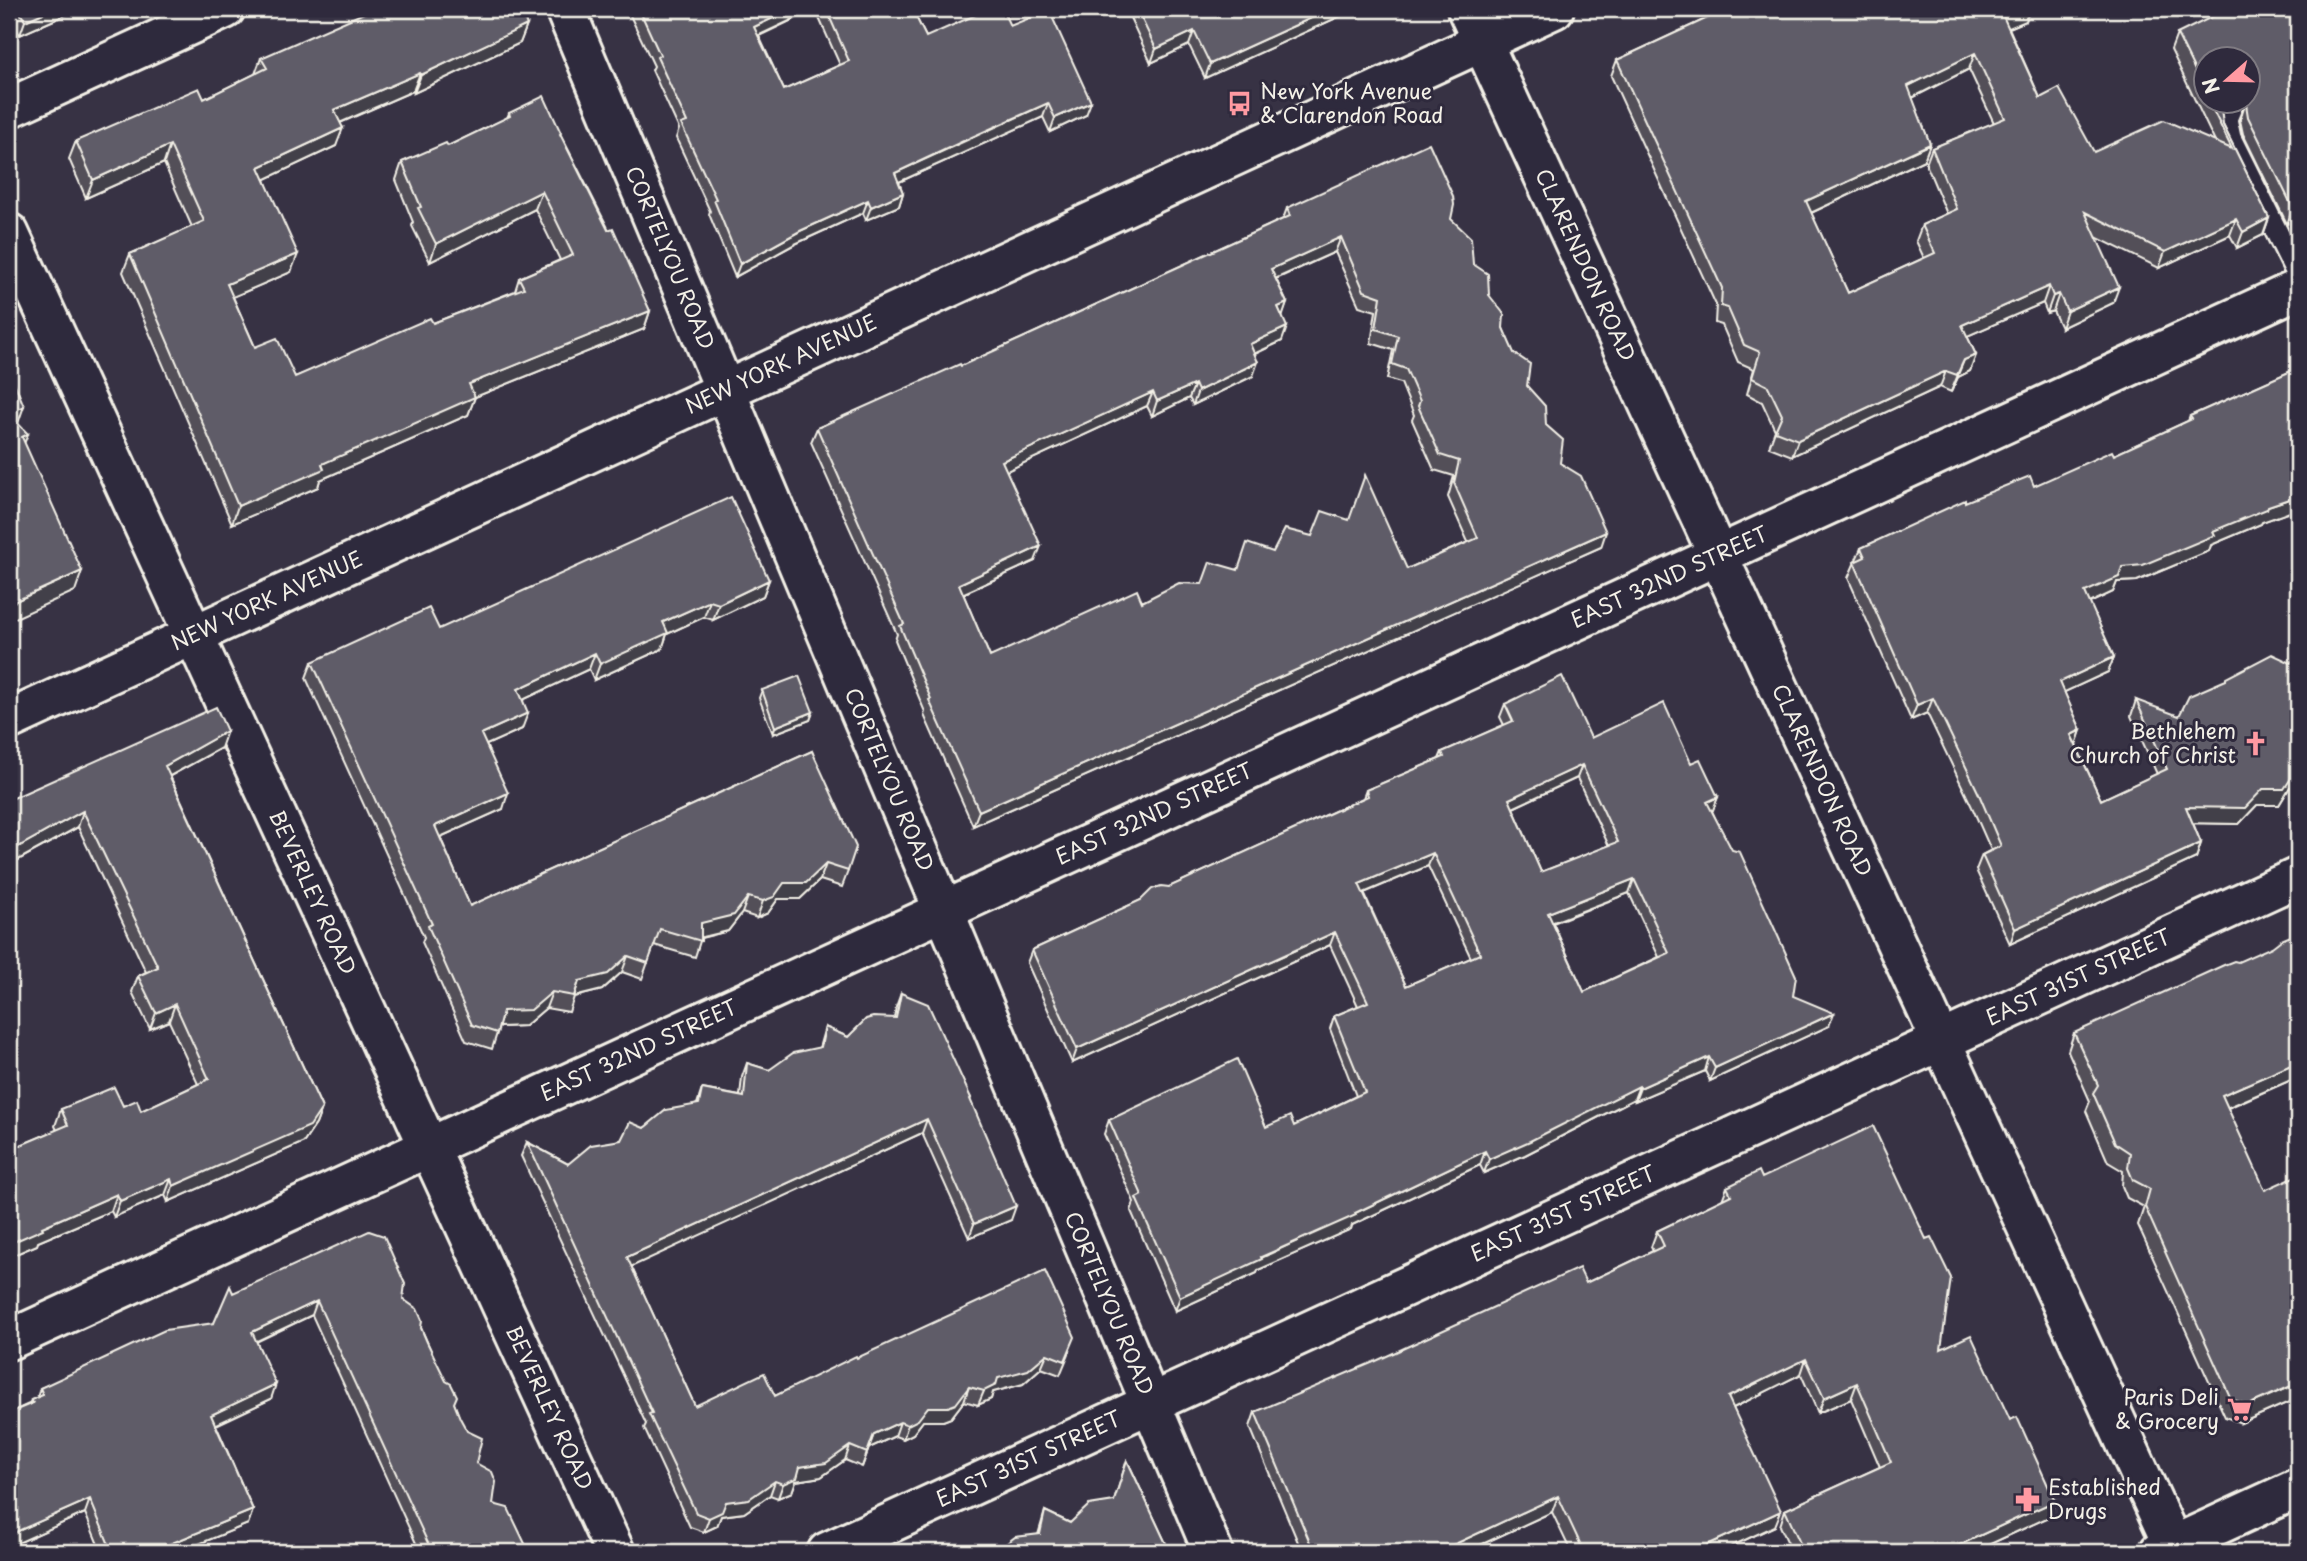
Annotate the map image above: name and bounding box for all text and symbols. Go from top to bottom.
north arrow [2192,46,2262,116]
place label: New York Avenue & Clarendon Road [1260,74,1443,130]
text: N [2194,74,2226,98]
bus stop icon: New York Avenue & Clarendon Road [1226,90,1254,118]
street label: CORTELYOU ROAD [619,160,724,354]
street label: CLARENDON ROAD [1528,163,1645,366]
street label: NEW YORK AVENUE [679,305,881,421]
street label: EAST 32ND STREET [1565,517,1772,635]
street label: NEW YORK AVENUE [165,541,367,657]
street label: CLARENDON ROAD [1765,678,1881,881]
street label: CORTELYOU ROAD [838,682,943,876]
place label: Bethlehem Church of Christ [2069,714,2236,770]
church icon: Bethlehem Church of Christ [2242,730,2270,758]
street label: EAST 32ND STREET [1049,753,1257,872]
street label: BEVERLEY ROAD [262,804,366,979]
street label: EAST 31ST STREET [1980,919,2176,1032]
street label: EAST 32ND STREET [534,990,742,1108]
street label: EAST 31ST STREET [1465,1156,1661,1269]
street label: CORTELYOU ROAD [1058,1206,1163,1399]
street label: BEVERLEY ROAD [499,1320,602,1495]
place label: Paris Deli & Grocery [2115,1380,2219,1436]
supermarket icon: Paris Deli & Grocery [2225,1396,2253,1424]
street label: EAST 31ST STREET [930,1401,1126,1514]
place label: Established Drugs [2048,1470,2161,1526]
pharmacy icon: Established Drugs [2014,1486,2042,1514]

